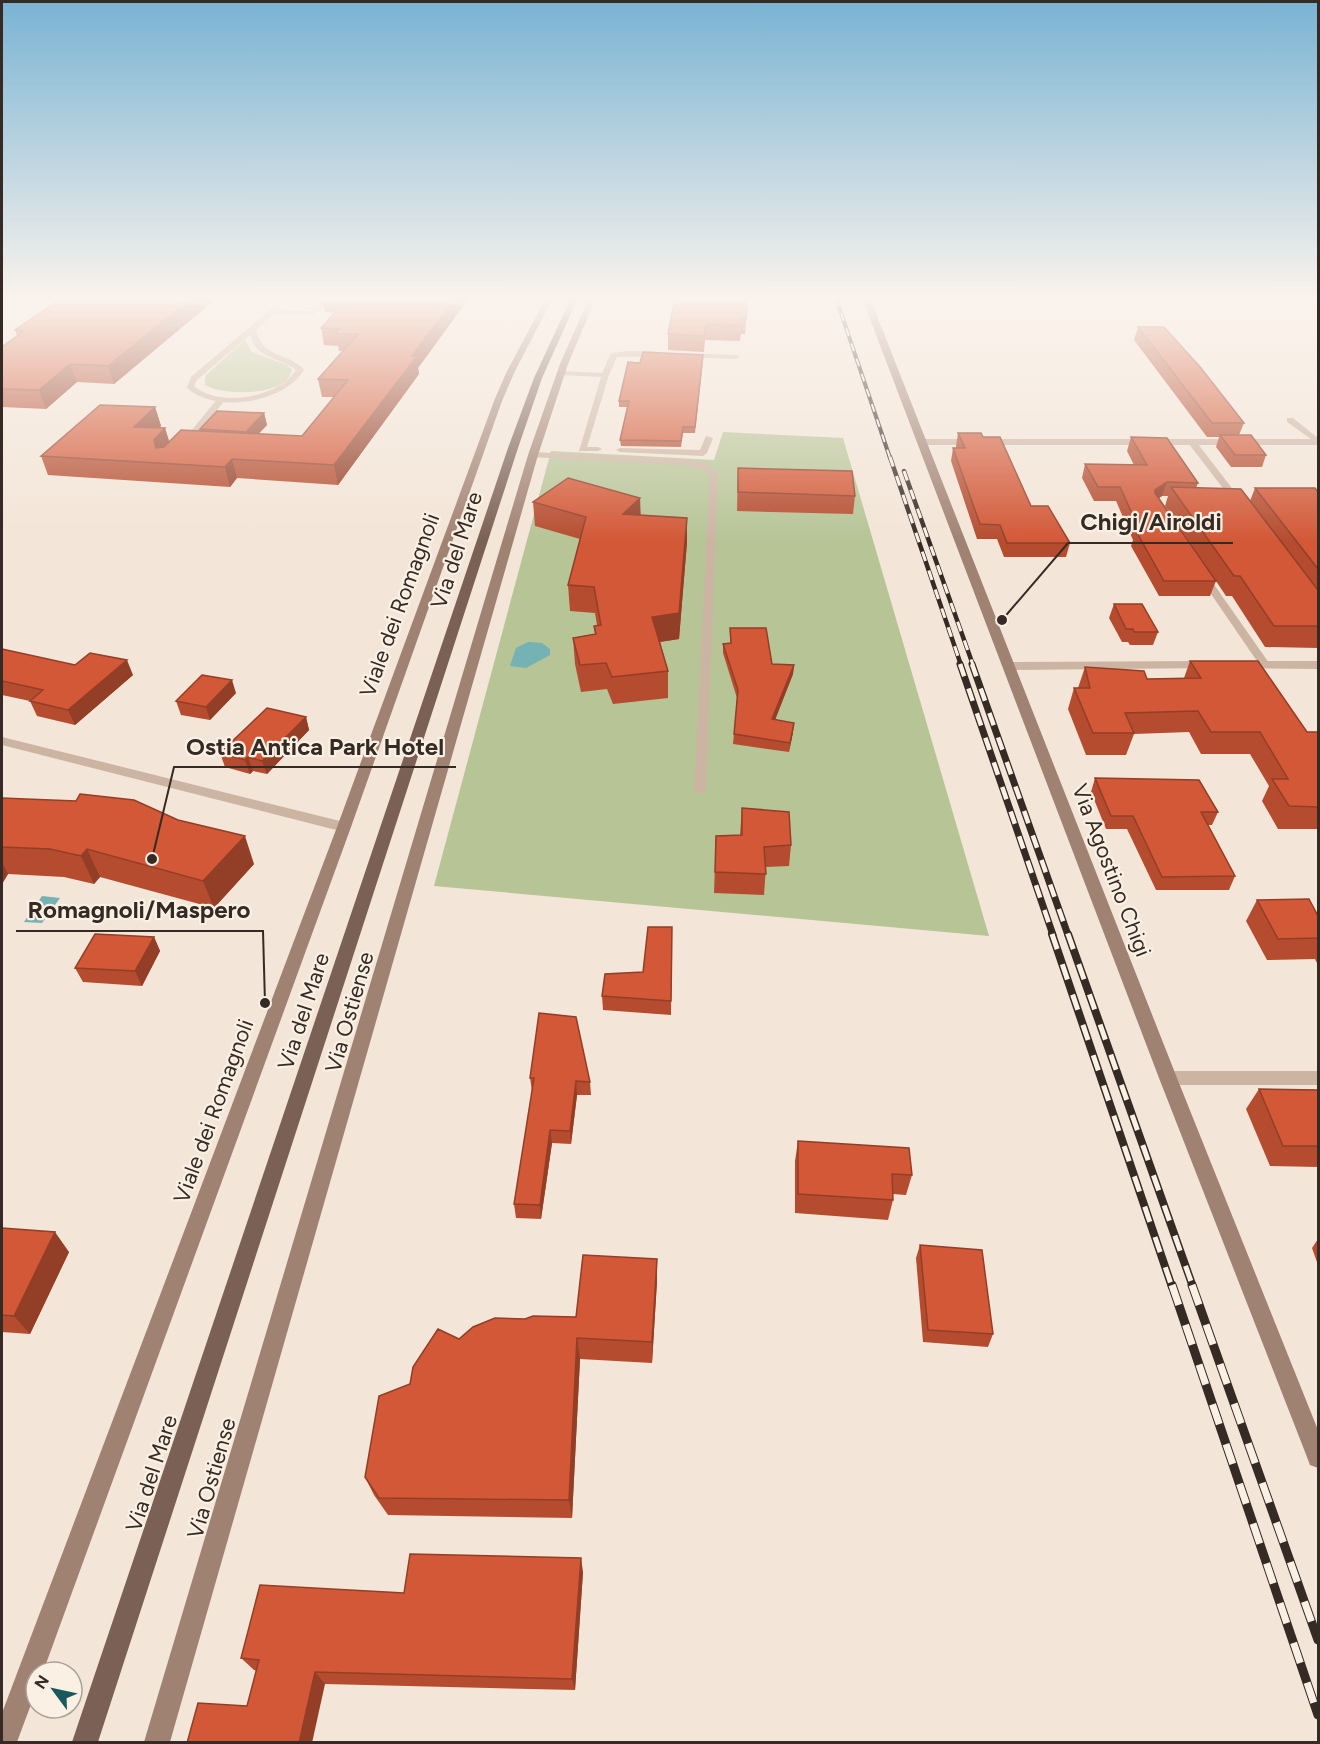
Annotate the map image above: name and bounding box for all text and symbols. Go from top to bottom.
street label: Via del Mare [425,488,488,612]
callout: Chigi/Airoldi [1068,501,1233,543]
text: Chigi/Airoldi [1080,507,1222,536]
street label: Viale dei Romagnoli [354,510,445,701]
callout: Ostia Antica Park Hotel [174,725,456,767]
text: Ostia Antica Park Hotel [186,732,444,761]
street label: Via Agostino Chigi [1066,780,1157,960]
callout: Romagnoli/Maspero [16,889,263,931]
text: Romagnoli/Maspero [27,895,251,924]
street label: Via del Mare [272,949,335,1073]
street label: Via Ostiense [319,949,380,1076]
street label: Viale dei Romagnoli [168,1016,259,1207]
street label: Via del Mare [120,1411,183,1535]
street label: Via Ostiense [181,1415,242,1542]
north arrow [24,1660,84,1720]
text: N [31,1672,53,1692]

